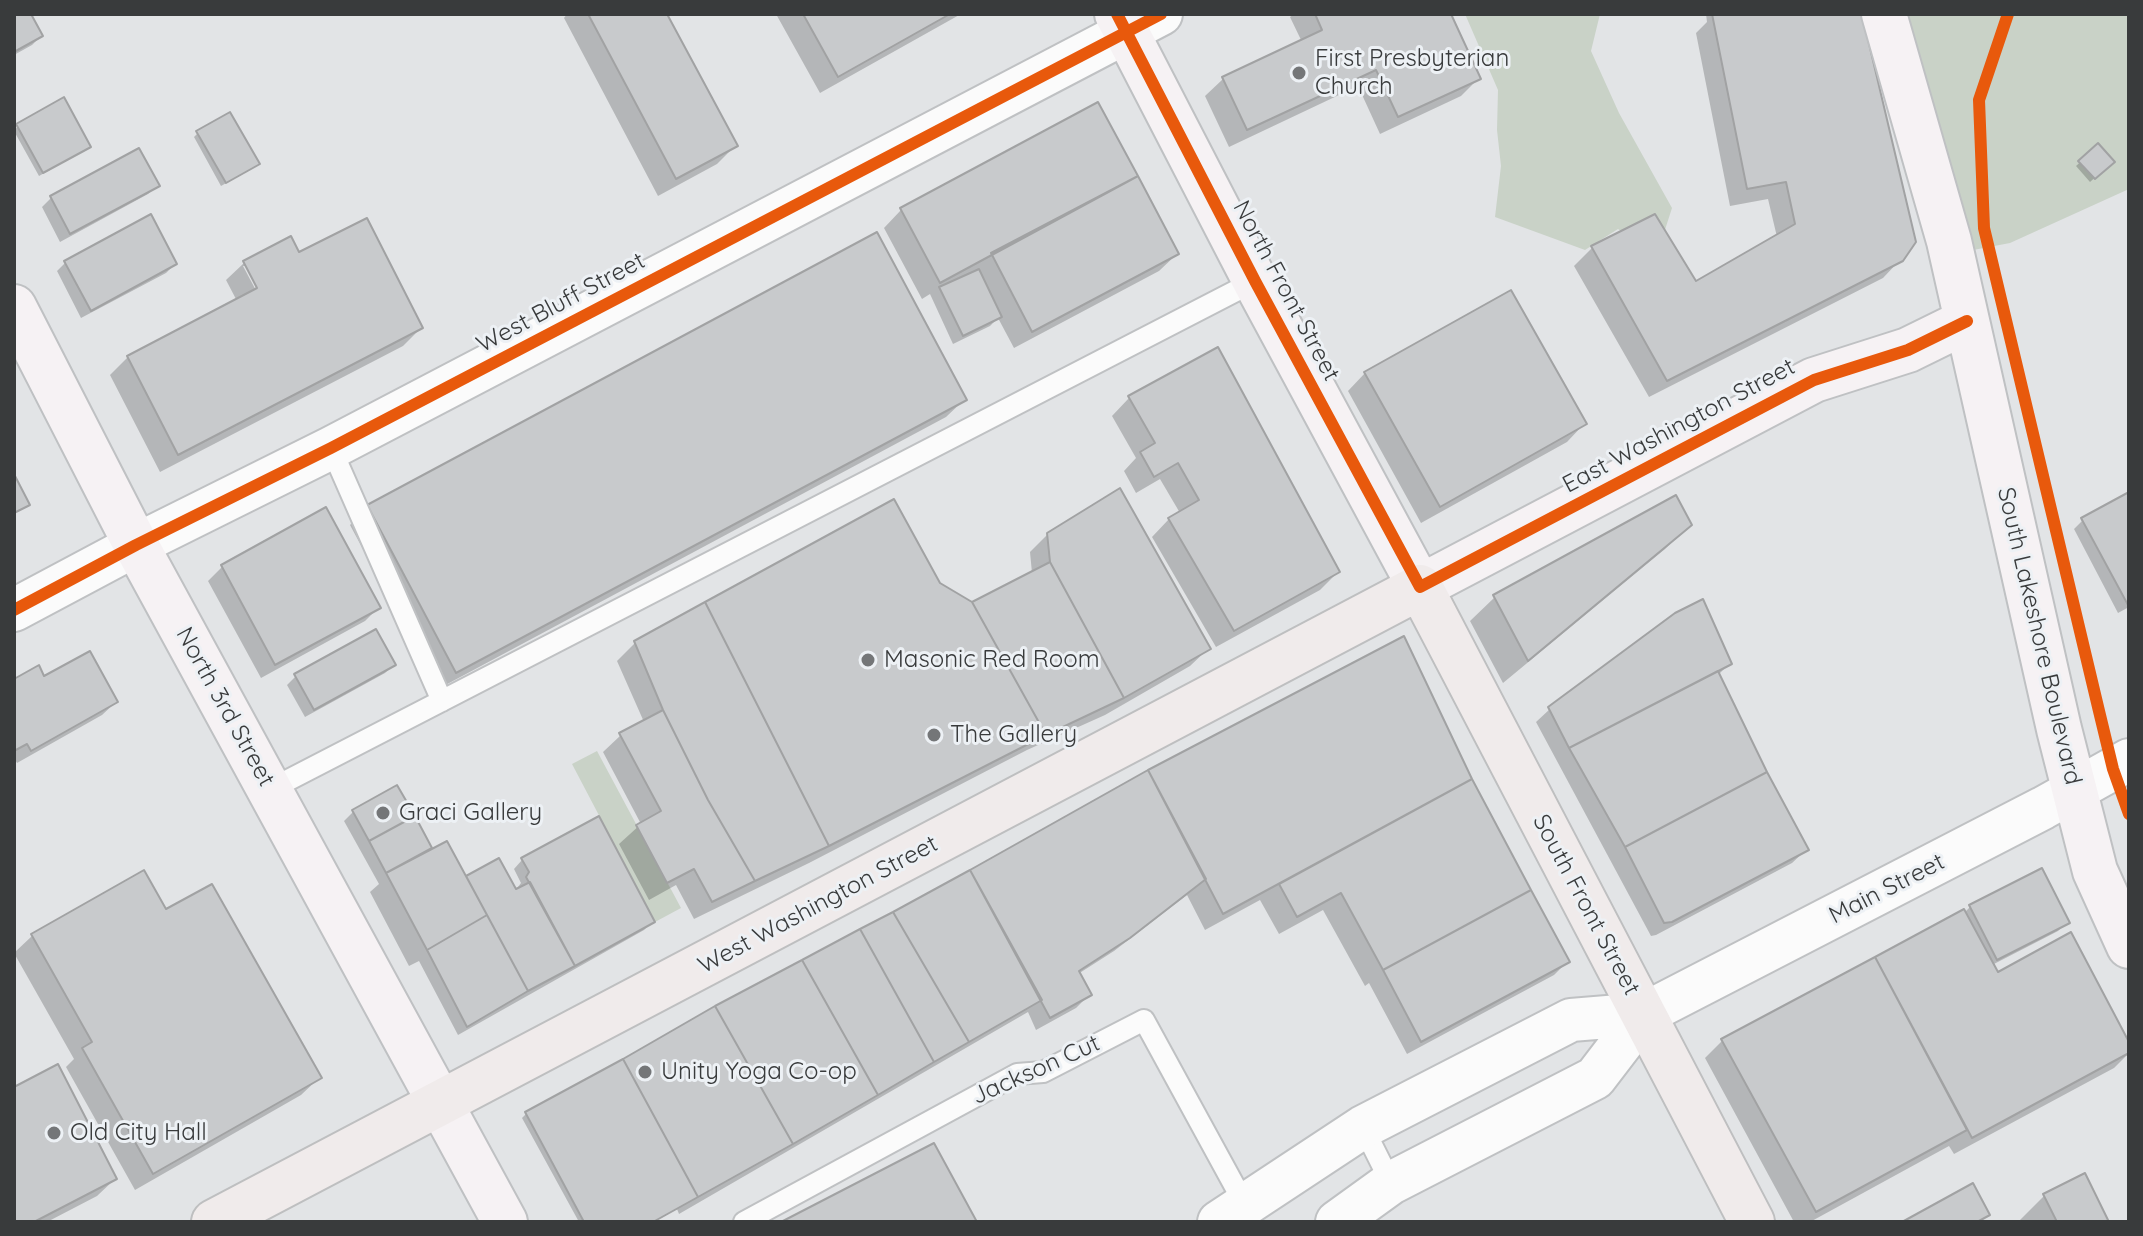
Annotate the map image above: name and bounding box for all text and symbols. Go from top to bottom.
place label: First Presbyterian Church [1315,45,1509,101]
marker: First Presbyterian Church [1290,64,1308,82]
street label: North Front Street [1226,196,1346,386]
street label: West Bluff Street [472,247,650,359]
street label: East Washington Street [1558,352,1800,500]
street label: South Lakeshore Boulevard [1991,485,2087,787]
street label: North 3rd Street [169,622,281,792]
place label: Masonic Red Room [884,646,1100,674]
marker: Masonic Red Room [859,651,877,669]
place label: The Gallery [950,721,1077,749]
marker: The Gallery [925,726,943,744]
place label: Graci Gallery [399,799,542,827]
marker: Graci Gallery [374,804,392,822]
street label: South Front Street [1526,810,1646,1000]
street label: West Washington Street [693,830,943,980]
street label: Main Street [1825,848,1949,930]
street label: Jackson Cut [968,1029,1104,1111]
place label: Unity Yoga Co-op [661,1058,857,1086]
marker: Unity Yoga Co-op [636,1063,654,1081]
place label: Old City Hall [70,1119,207,1147]
marker: Old City Hall [45,1124,63,1142]

